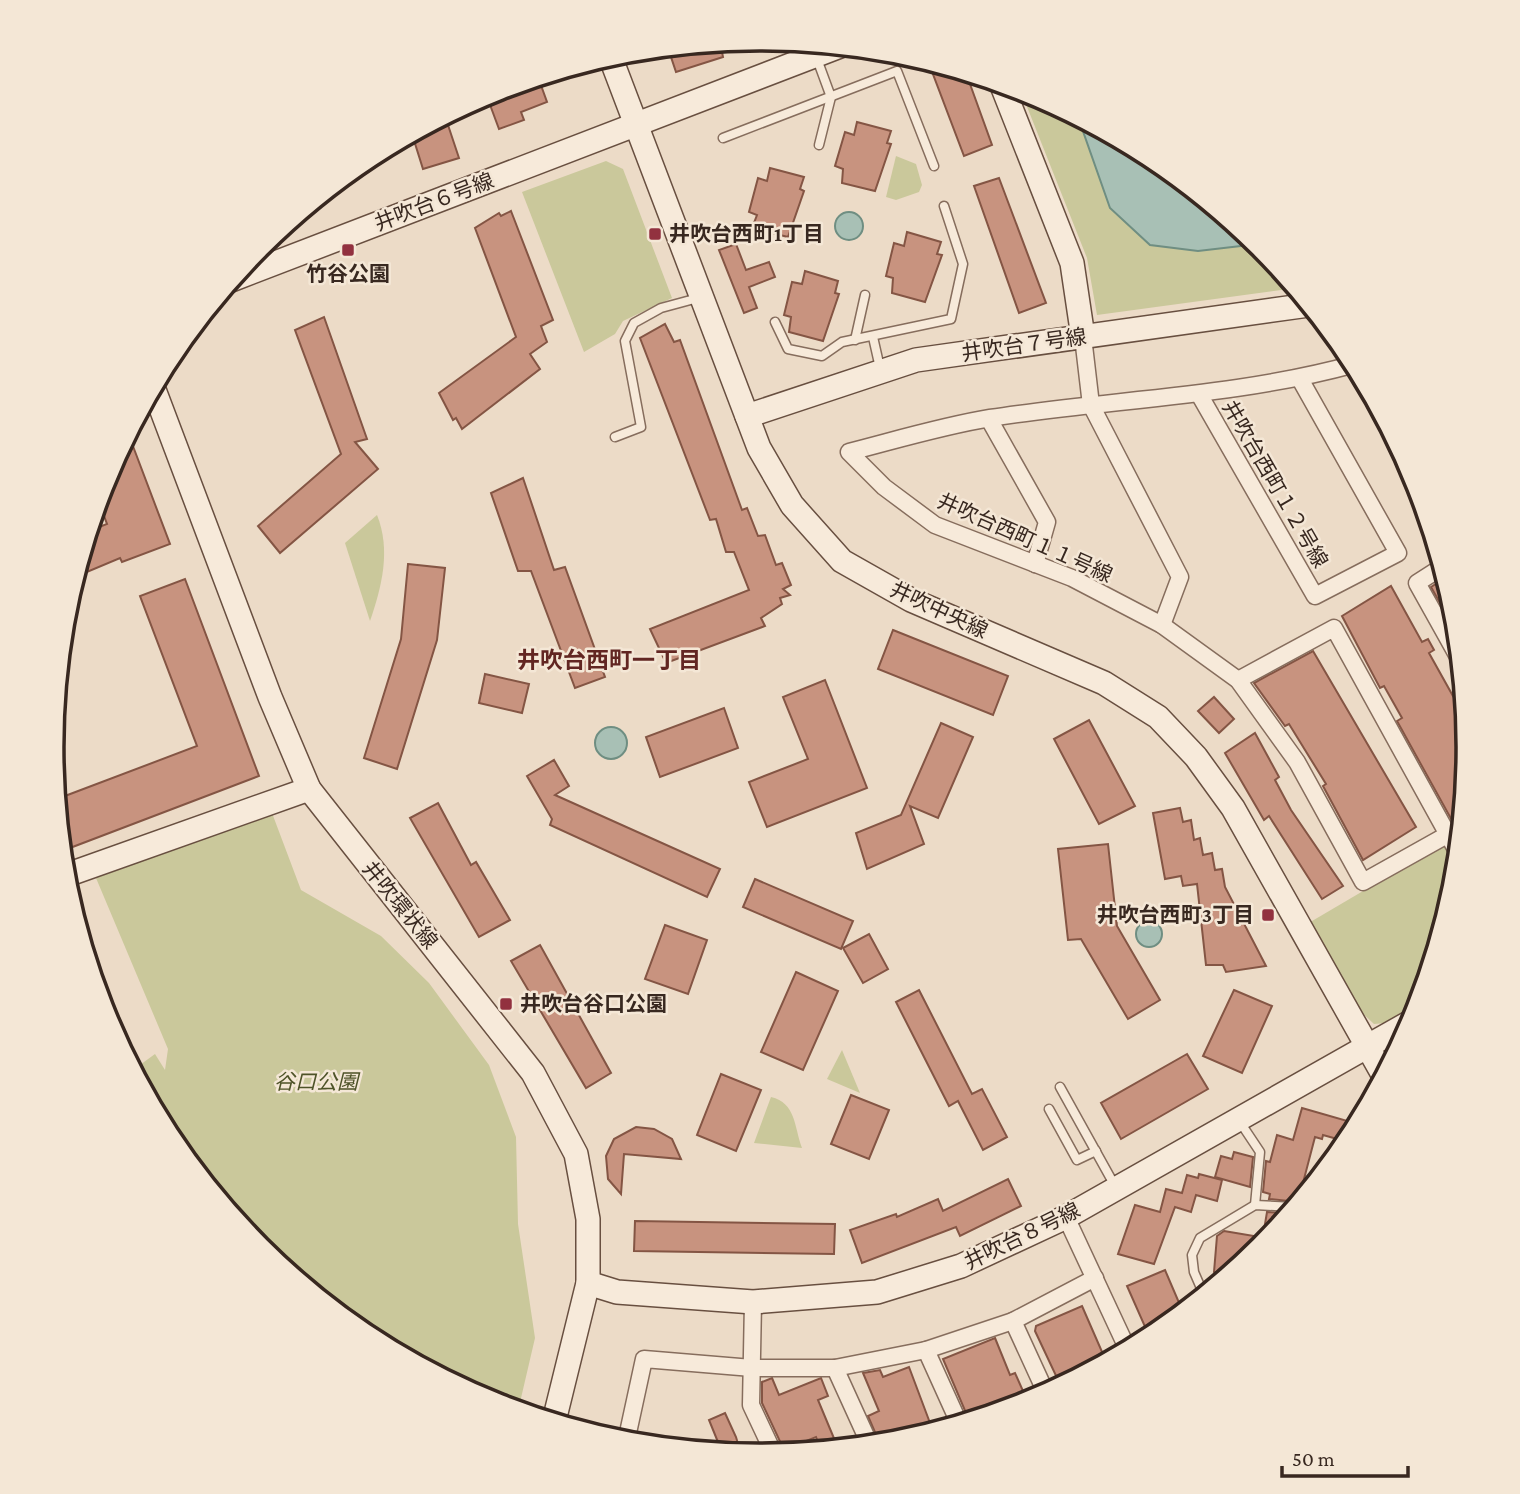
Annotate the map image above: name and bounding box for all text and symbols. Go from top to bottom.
street label: 井吹台６号線 [371,168,497,236]
place label: 井吹台西町1丁目 [669,222,824,246]
marker: 井吹台西町1丁目 [647,226,663,242]
marker: 竹谷公園 [340,242,356,258]
place label: 竹谷公園 [306,262,390,286]
street label: 井吹台７号線 [960,324,1088,366]
street label: 井吹台西町１２号線 [1217,396,1333,572]
street label: 井吹台西町１１号線 [934,489,1116,587]
street label: 井吹中央線 [886,577,992,643]
district label: 井吹台西町一丁目 [517,647,701,673]
street label: 井吹環状線 [358,857,442,953]
place label: 井吹台西町3丁目 [1097,903,1254,927]
marker: 井吹台西町3丁目 [1260,907,1276,923]
place label: 井吹台谷口公園 [520,992,667,1016]
marker: 井吹台谷口公園 [498,996,514,1012]
park label: 谷口公園 [274,1070,361,1094]
street label: 井吹台８号線 [960,1198,1084,1274]
scale bar [1282,1434,1408,1478]
text: 50 m [1292,1447,1335,1471]

